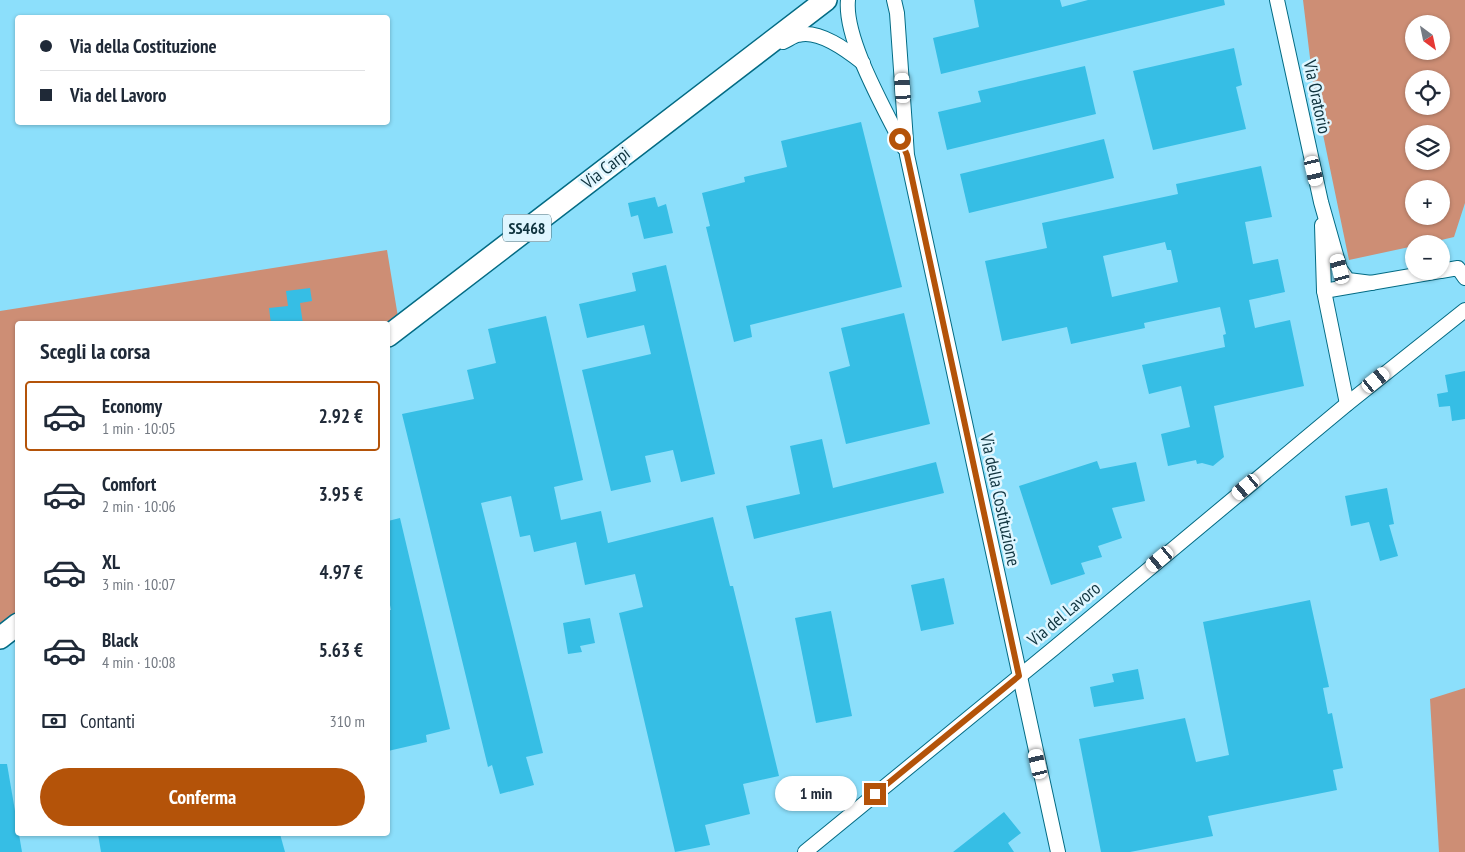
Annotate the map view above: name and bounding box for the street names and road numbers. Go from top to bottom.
street label: Via Oratorio [1298,57,1337,136]
street label: Via Carpi [576,142,634,194]
road number: SS468 [503,214,551,242]
street label: Via della Costituzione [975,431,1026,568]
street label: Via del Lavoro [1022,576,1105,651]

